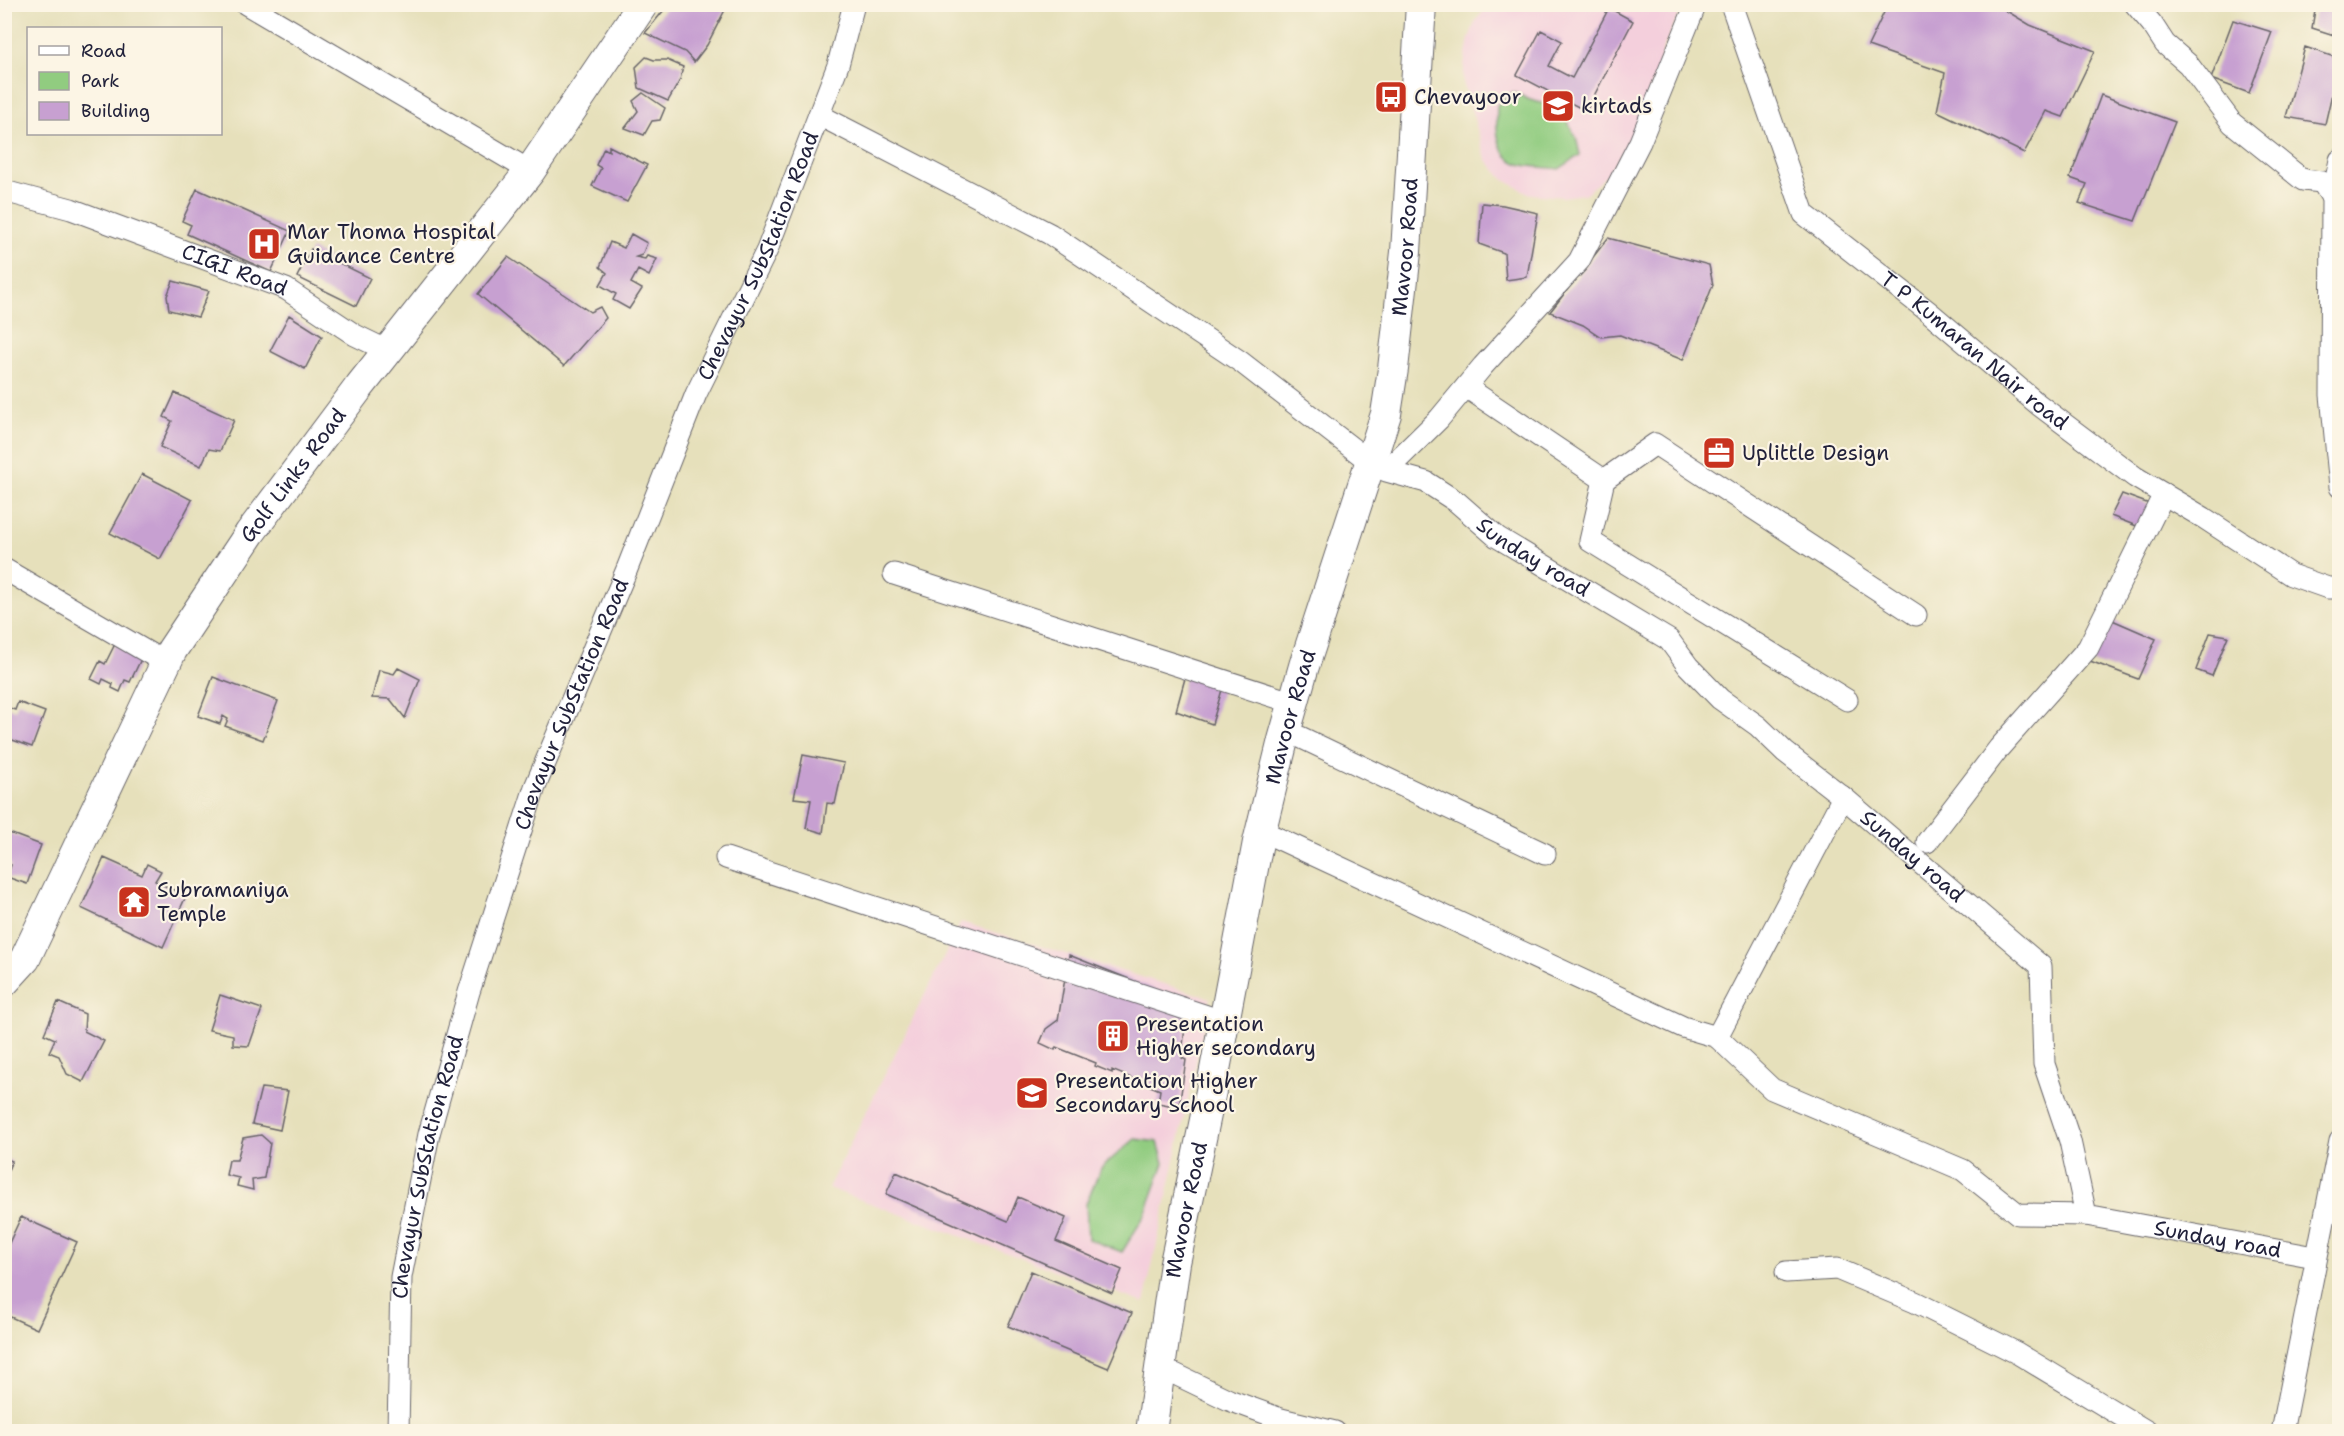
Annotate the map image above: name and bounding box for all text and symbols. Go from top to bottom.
legend [27,27,222,135]
text: Road [81,39,126,63]
text: Park [81,69,120,93]
bus stop icon: Chevayoor [1373,79,1409,115]
place label: Chevayoor [1414,83,1522,111]
school or university icon: kirtads [1540,88,1576,124]
place label: kirtads [1581,92,1653,120]
text: Building [81,99,150,123]
street label: Chevayur SubStation Road [691,127,825,385]
street label: Mavoor Road [1385,177,1424,317]
place label: Mar Thoma Hospital Guidance Centre [287,218,496,270]
hospital icon: Mar Thoma Hospital Guidance Centre [246,226,282,262]
street label: CIGI Road [178,237,292,302]
street label: T P Kumaran Nair road [1875,265,2074,436]
street label: Golf Links Road [234,402,353,548]
office icon: Uplittle Design [1701,435,1737,471]
place label: Uplittle Design [1742,439,1889,467]
street label: Sunday road [1470,511,1595,603]
street label: Chevayur SubStation Road [508,574,635,834]
street label: Mavoor Road [1259,646,1322,787]
street label: Sunday road [1854,804,1971,909]
place label: Subramaniya Temple [157,876,289,928]
temple icon: Subramaniya Temple [116,884,152,920]
place label: Presentation Higher secondary [1136,1010,1316,1062]
building icon: Presentation Higher secondary [1095,1018,1131,1054]
street label: Chevayur SubStation Road [387,1032,470,1299]
place label: Presentation Higher Secondary School [1055,1067,1258,1119]
school or university icon: Presentation Higher Secondary School [1014,1075,1050,1111]
street label: Mavoor Road [1159,1139,1214,1280]
street label: Sunday road [2152,1214,2284,1265]

